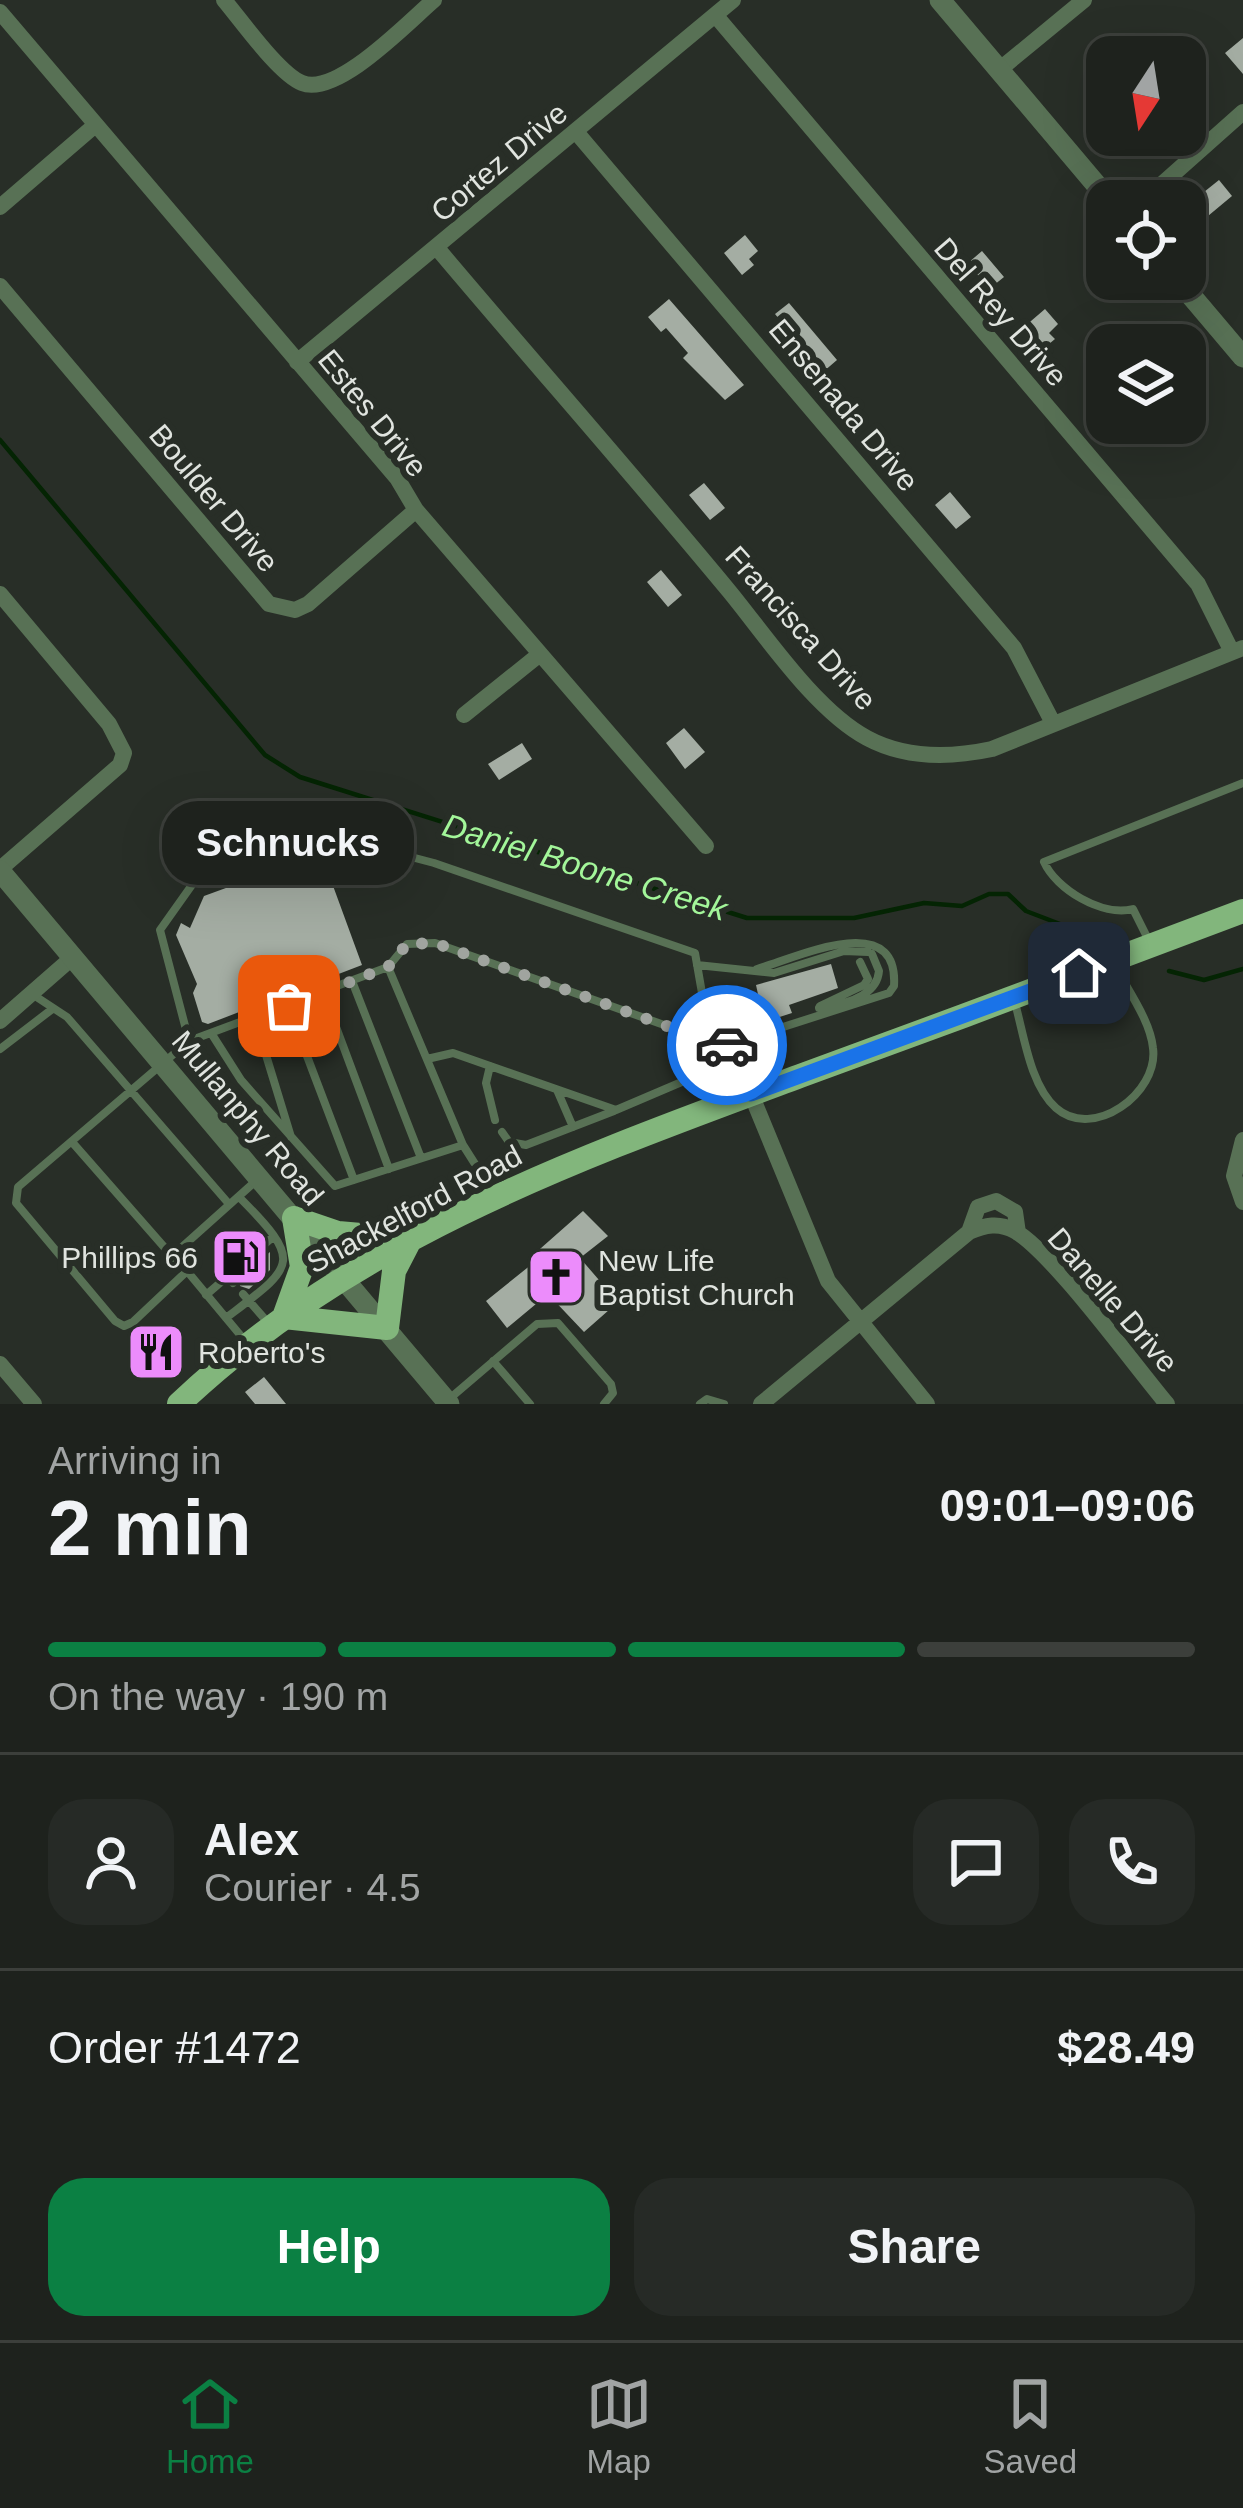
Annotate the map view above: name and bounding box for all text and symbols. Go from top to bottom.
north arrow [1086,36,1206,156]
map controls [1086,36,1206,444]
street label: Cortez Drive [425,96,573,228]
button: locate [1086,180,1206,300]
street label: Del Rey Drive [928,231,1074,393]
street label: Ensenada Drive [763,313,925,497]
button: layers [1086,324,1206,444]
street label: Estes Drive [312,343,434,483]
street label: Boulder Drive [143,418,285,578]
street label: Francisca Drive [719,540,883,716]
callout: Schnucks [163,802,415,886]
water label: Daniel Boone Creek [438,806,733,928]
text: Schnucks [196,821,380,864]
pin [1028,922,1130,1024]
icon: home [1046,940,1112,1006]
pin [238,955,340,1057]
icon: bag [256,973,322,1039]
courier [667,985,787,1105]
icon: car [694,1012,760,1078]
street label: Mullanphy Road [166,1024,330,1212]
street label: Shackelford Road [301,1138,527,1280]
street label: Danelle Drive [1041,1221,1185,1379]
fuel station icon: Phillips 66 [209,1226,271,1288]
place label: Phillips 66 [61,1241,198,1274]
place label: New Life Baptist Church [598,1244,795,1311]
church icon: New Life Baptist Church [525,1246,587,1308]
restaurant icon: Roberto's [125,1321,187,1383]
place label: Roberto's [198,1336,325,1369]
text: Arriving in [48,1439,221,1482]
text: 09:01–09:06 [940,1480,1195,1531]
text: 2 min [48,1484,252,1572]
text: On the way · 190 m [48,1675,388,1718]
button: person [48,1799,174,1925]
button: chat [913,1799,1039,1925]
button: phone [1069,1799,1195,1925]
text: Alex [204,1814,299,1865]
text: Courier · 4.5 [204,1866,421,1909]
text: Order #1472 [48,2022,301,2073]
text: $28.49 [1057,2022,1195,2073]
button: Help [48,2178,610,2316]
button: Share [634,2178,1195,2316]
tab: Home [166,2371,254,2481]
tab: Map [586,2371,652,2481]
tab: Saved [984,2371,1077,2481]

